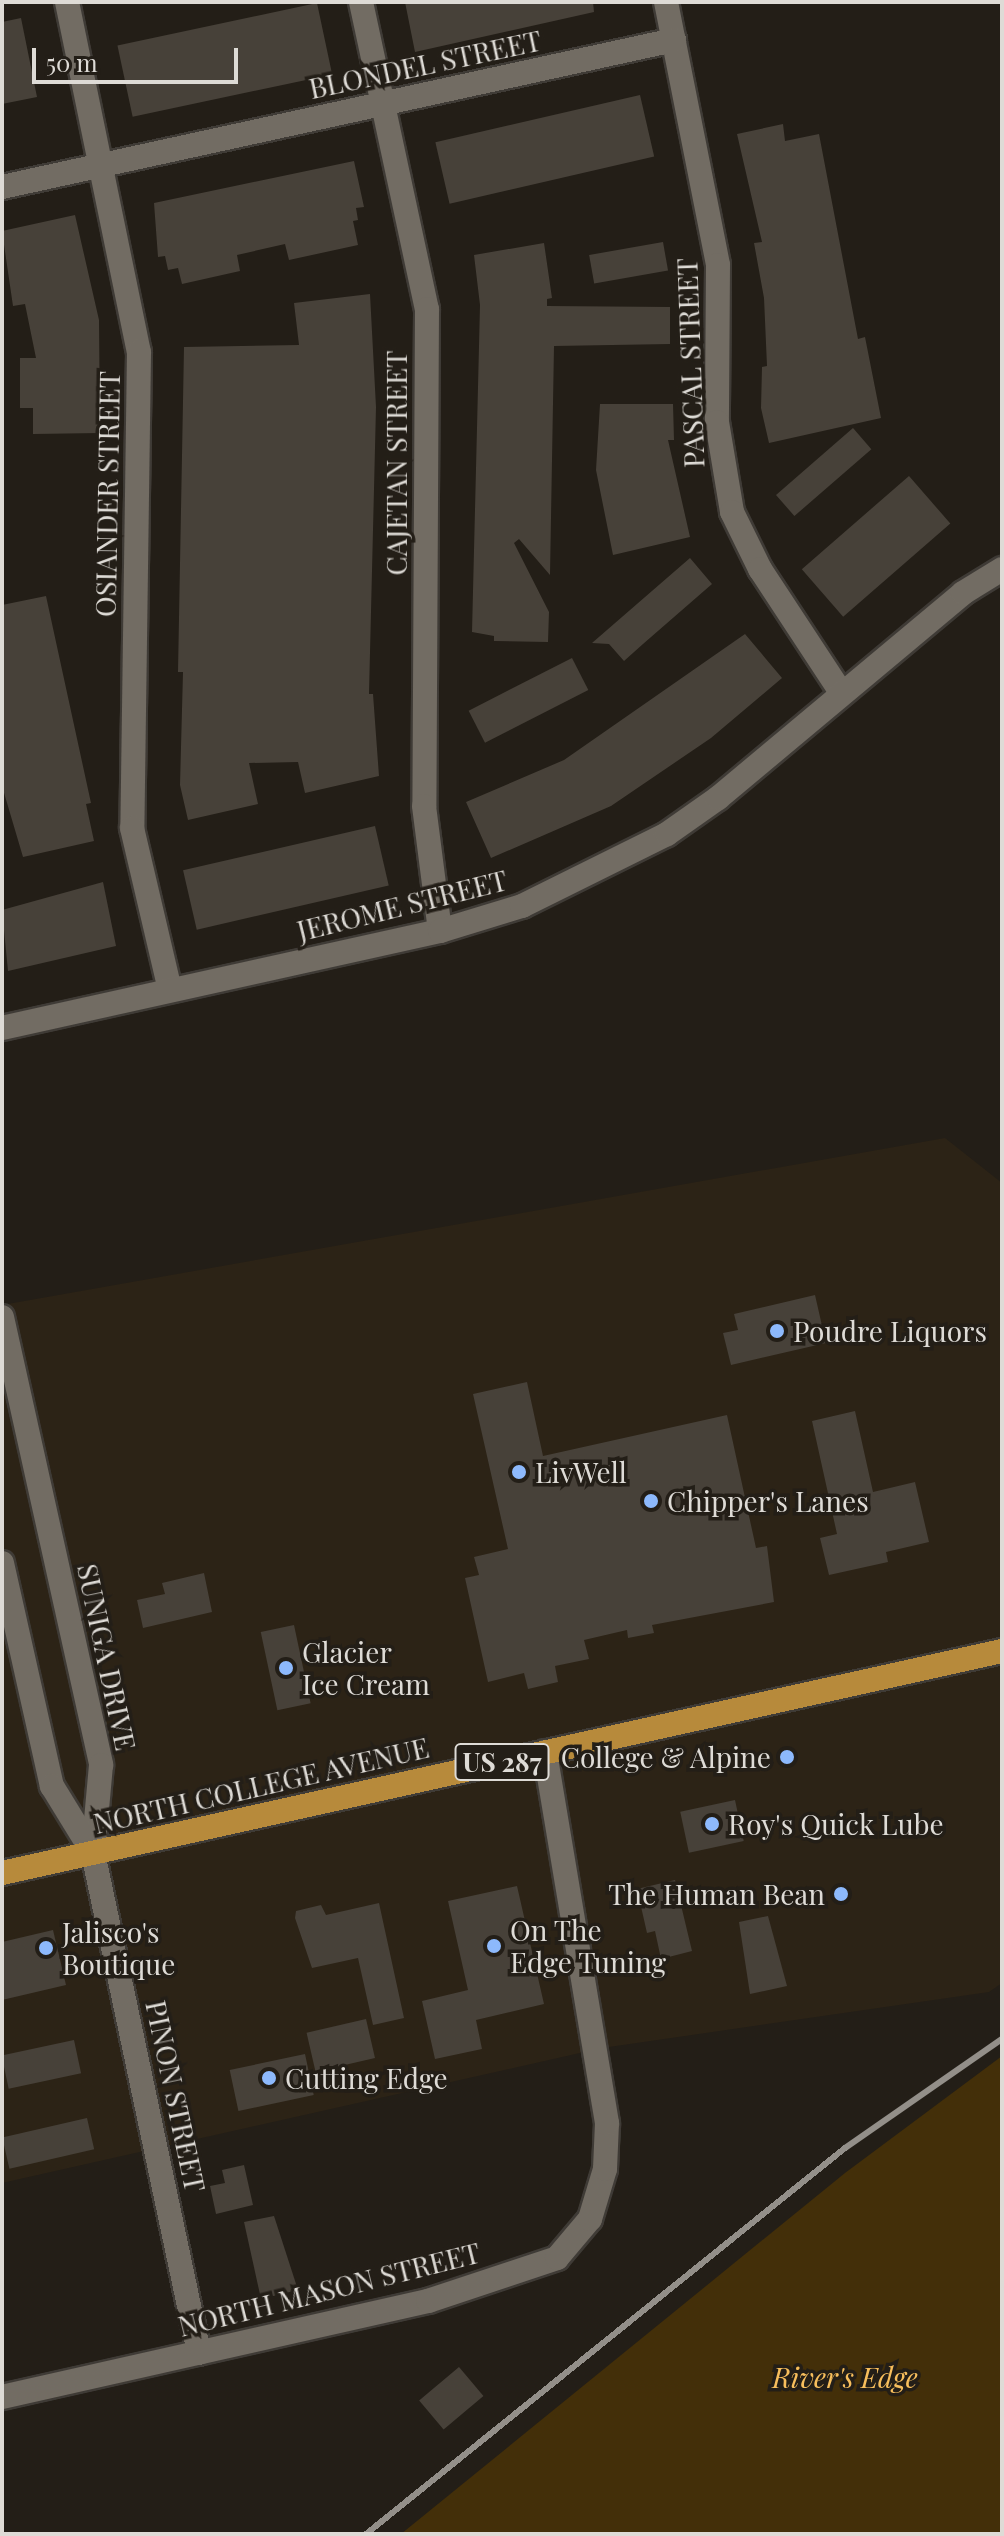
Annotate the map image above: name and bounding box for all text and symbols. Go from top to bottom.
street label: BLONDEL STREET [306,23,544,105]
scale bar [36,32,242,82]
text: 50 m [46,46,98,78]
street label: PASCAL STREET [670,258,710,468]
street label: CAJETAN STREET [379,350,413,576]
street label: OSIANDER STREET [88,370,126,618]
street label: JEROME STREET [293,863,511,947]
place label: Poudre Liquors [793,1314,987,1348]
marker: Poudre Liquors [768,1322,786,1340]
place label: LivWell [535,1455,627,1489]
marker: LivWell [510,1463,528,1481]
place label: Chipper's Lanes [667,1484,869,1518]
marker: Chipper's Lanes [642,1492,660,1510]
street label: SUNIGA DRIVE [71,1561,143,1753]
place label: Glacier Ice Cream [302,1635,430,1701]
marker: Glacier Ice Cream [277,1659,295,1677]
street label: NORTH COLLEGE AVENUE [90,1730,432,1840]
road number: US 287 [454,1740,550,1784]
place label: College & Alpine [560,1740,771,1774]
marker: College & Alpine [778,1748,796,1766]
place label: Roy's Quick Lube [728,1807,944,1841]
marker: Roy's Quick Lube [703,1815,721,1833]
place label: The Human Bean [608,1877,825,1911]
marker: The Human Bean [832,1885,850,1903]
place label: On The Edge Tuning [510,1913,667,1979]
place label: Jalisco's Boutique [62,1915,175,1981]
marker: On The Edge Tuning [485,1937,503,1955]
marker: Jalisco's Boutique [37,1939,55,1957]
street label: PINON STREET [139,1997,213,2195]
place label: Cutting Edge [285,2061,448,2095]
marker: Cutting Edge [260,2069,278,2087]
street label: NORTH MASON STREET [174,2235,484,2343]
park label: River's Edge [772,2360,918,2394]

